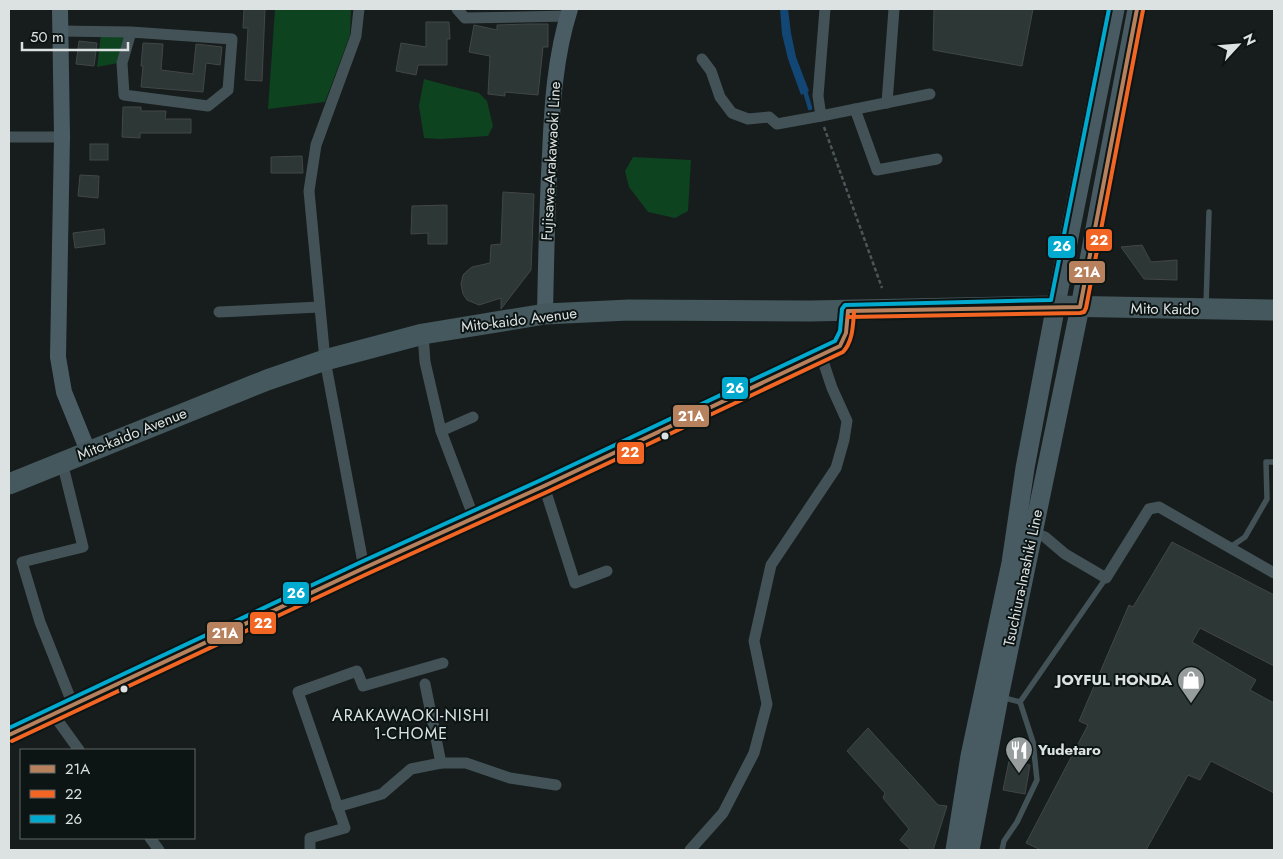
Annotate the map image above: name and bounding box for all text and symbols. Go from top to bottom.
scale bar [22,20,129,52]
north arrow [1213,20,1263,70]
text: 50 m [30,26,64,48]
text: N [1238,30,1261,49]
street label: Fujisawa-Arakawaoki Line [536,81,566,241]
line badge: 22 [1085,228,1113,252]
text: 22 [1090,230,1108,250]
line badge: 26 [1047,235,1076,259]
text: 26 [1053,236,1071,256]
line badge: 21A [1068,260,1106,284]
text: 21A [1074,262,1101,282]
street label: Mito Kaido [1130,297,1200,321]
street label: Mito-kaido Avenue [460,302,579,338]
line badge: 26 [721,376,749,400]
text: 26 [726,378,744,398]
street label: Mito-kaido Avenue [74,402,190,466]
line badge: 21A [672,404,710,428]
text: 21A [678,406,705,426]
unlabelled marker [660,431,670,441]
line badge: 22 [616,441,645,465]
text: 22 [621,442,639,462]
street label: Tsuchiura-Inashiki Line [998,507,1048,649]
line badge: 26 [282,581,310,605]
text: 26 [287,583,305,603]
line badge: 22 [249,611,277,635]
text: 22 [254,613,272,633]
line badge: 21A [206,621,244,645]
text: 21A [212,623,239,643]
shop icon: JOYFUL HONDA [1176,665,1206,704]
place label: JOYFUL HONDA [1053,669,1173,691]
unlabelled marker [119,684,129,694]
district label: ARAKAWAOKI-NISHI 1-CHOME [332,704,490,745]
restaurant icon: Yudetaro [1004,735,1034,774]
place label: Yudetaro [1037,739,1101,761]
legend [20,749,195,839]
text: 21A [65,758,90,780]
text: 22 [65,783,82,805]
text: 26 [65,808,82,830]

